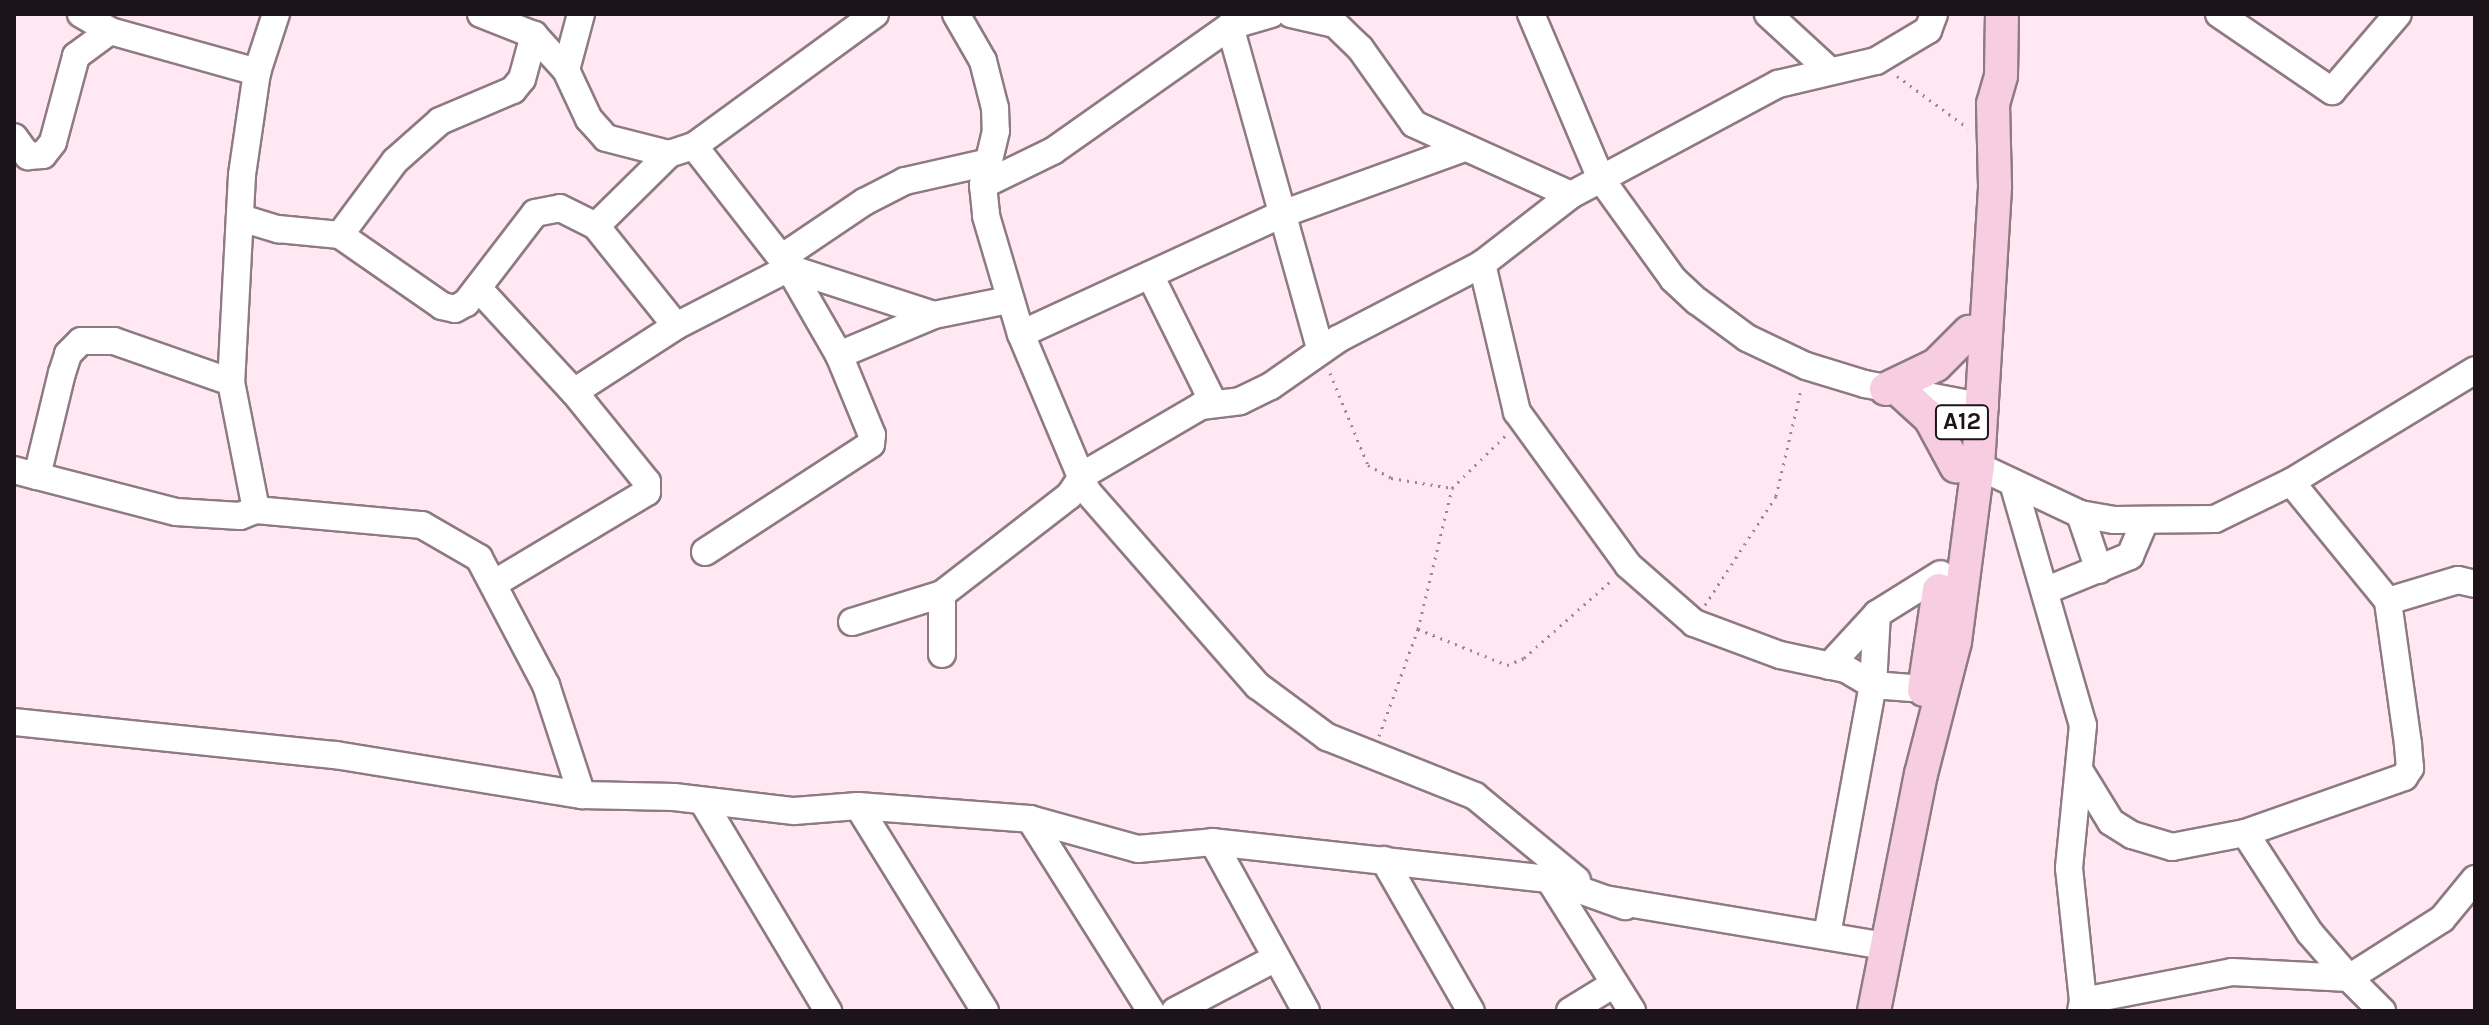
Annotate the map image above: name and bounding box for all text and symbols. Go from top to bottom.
road number: A12 [1934,402,1990,442]

